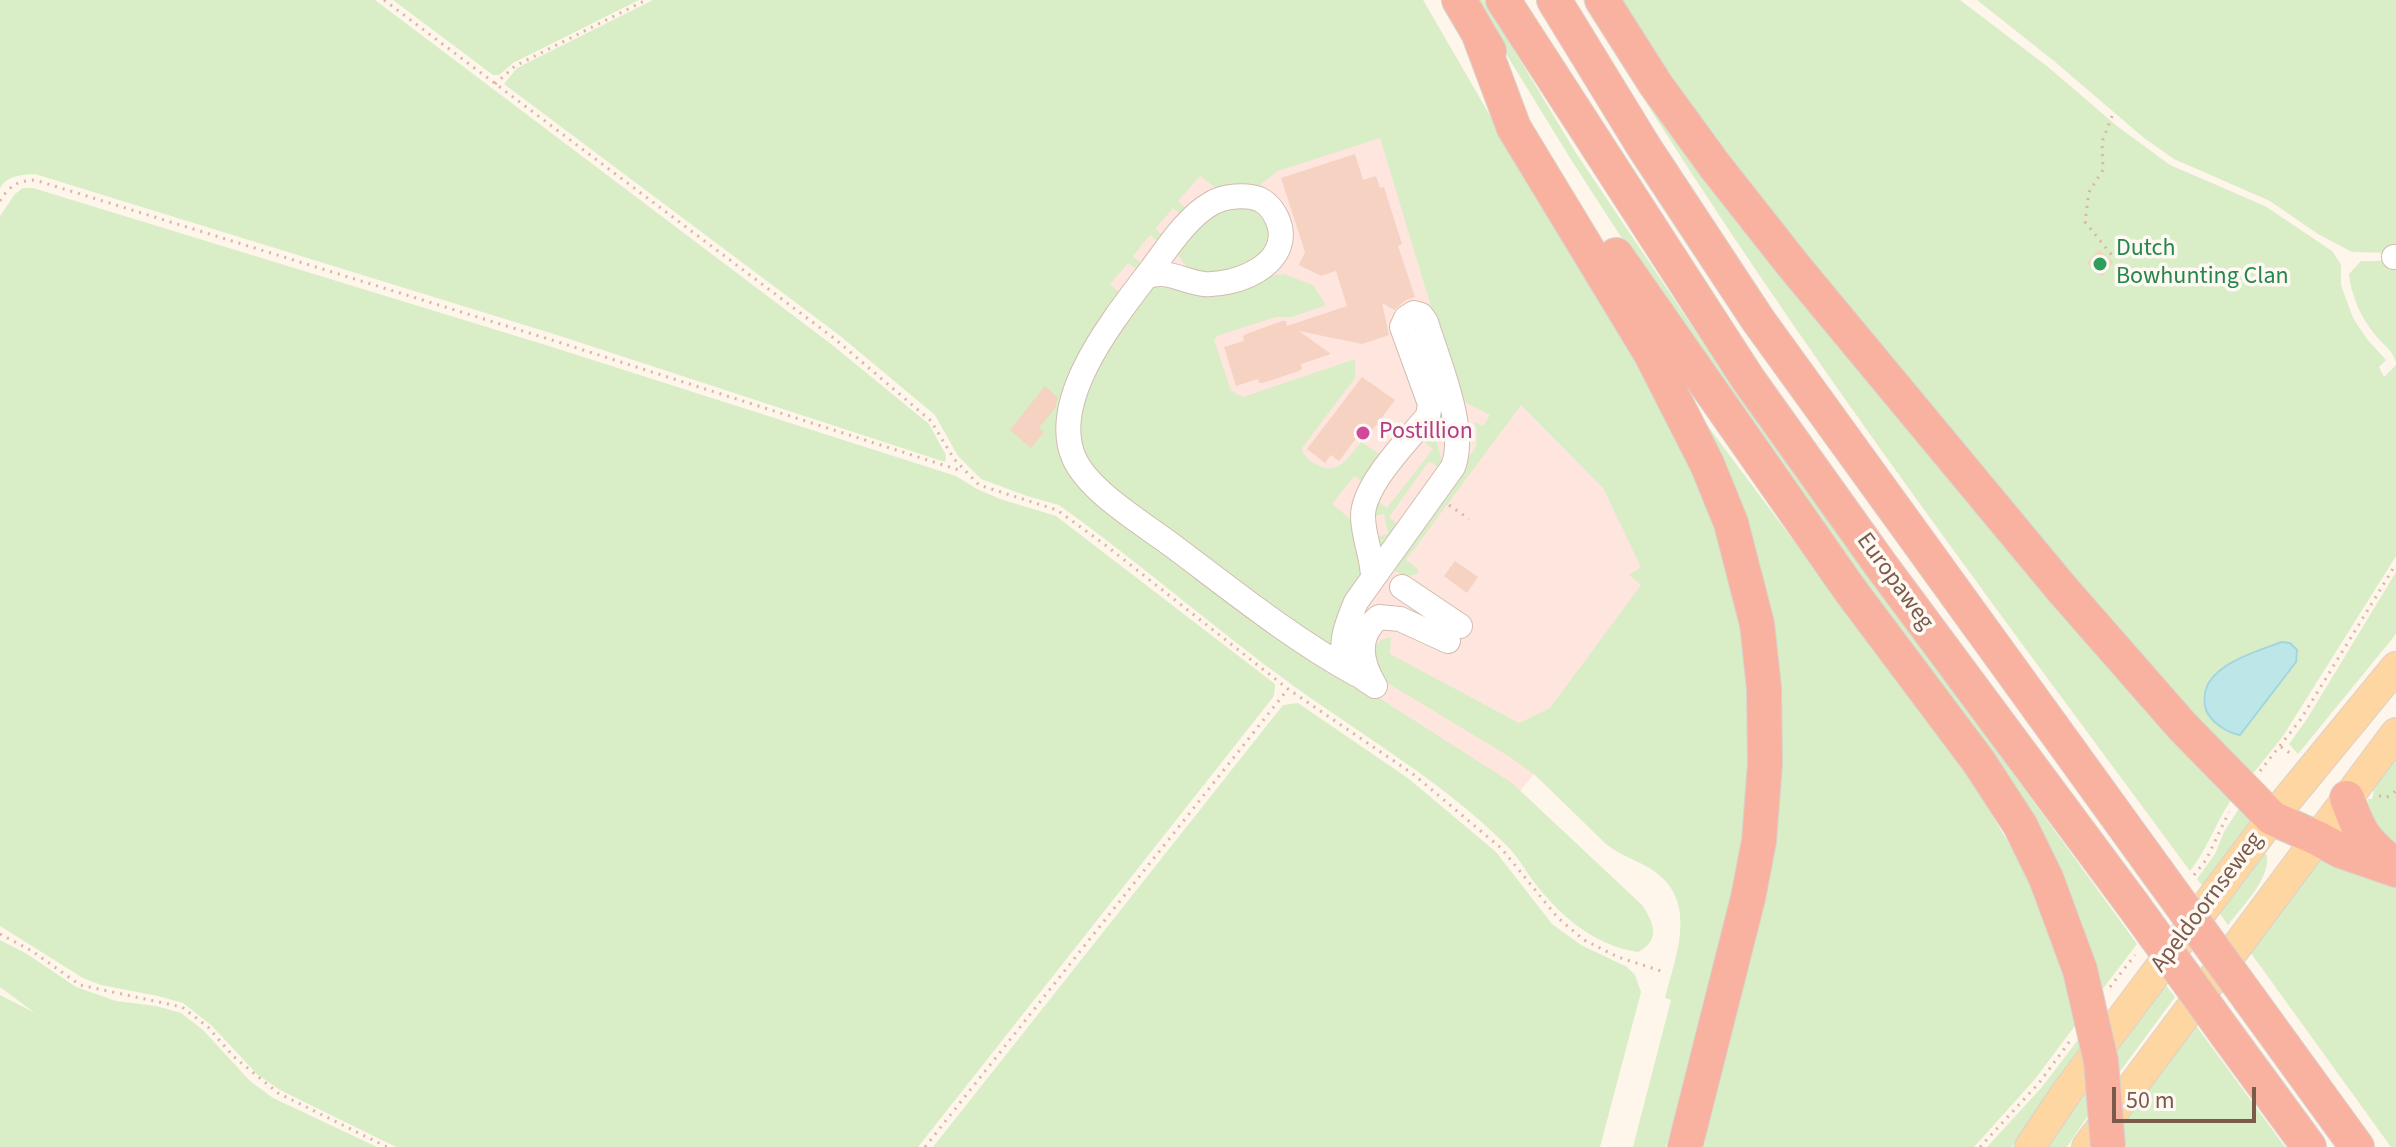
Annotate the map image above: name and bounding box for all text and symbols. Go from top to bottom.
place label: Dutch Bowhunting Clan [2116,236,2289,292]
marker: Dutch Bowhunting Clan [2091,255,2109,273]
place label: Postillion [1379,419,1473,447]
marker: Postillion [1354,424,1372,442]
street label: Europaweg [1849,528,1939,636]
street label: Apeldoornseweg [2146,827,2270,979]
scale bar [2116,1071,2260,1121]
text: 50 m [2126,1083,2175,1118]

